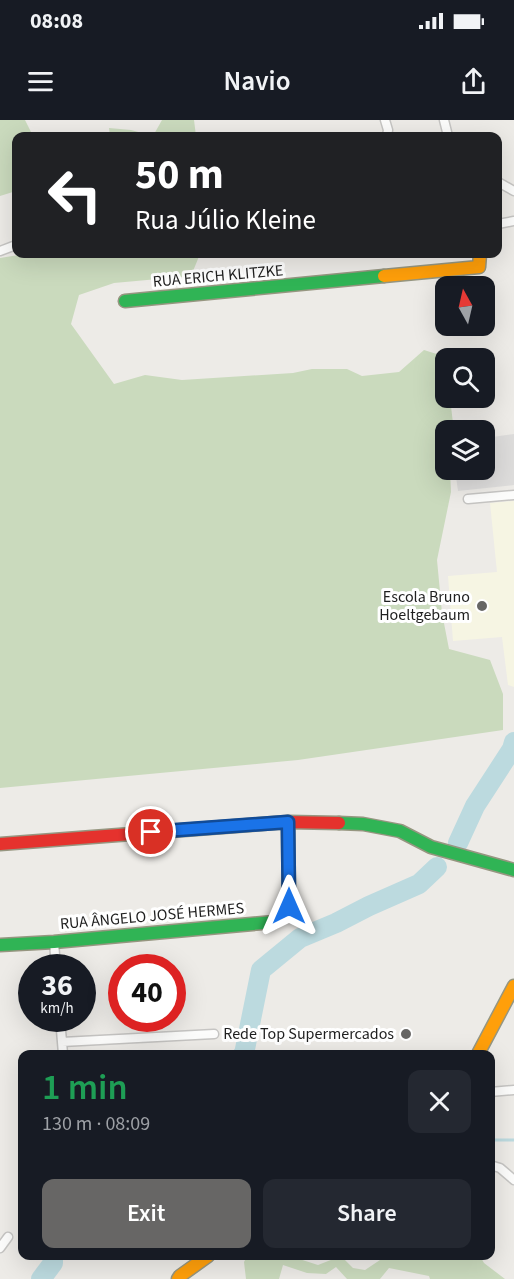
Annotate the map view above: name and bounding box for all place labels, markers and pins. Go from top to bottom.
place label: Escola Bruno Hoeltgebaum [379,586,470,626]
marker: Escola Bruno Hoeltgebaum [475,599,489,613]
pin [125,806,176,857]
place label: Rede Top Supermercados [223,1023,394,1045]
marker: Rede Top Supermercados [399,1027,413,1041]

